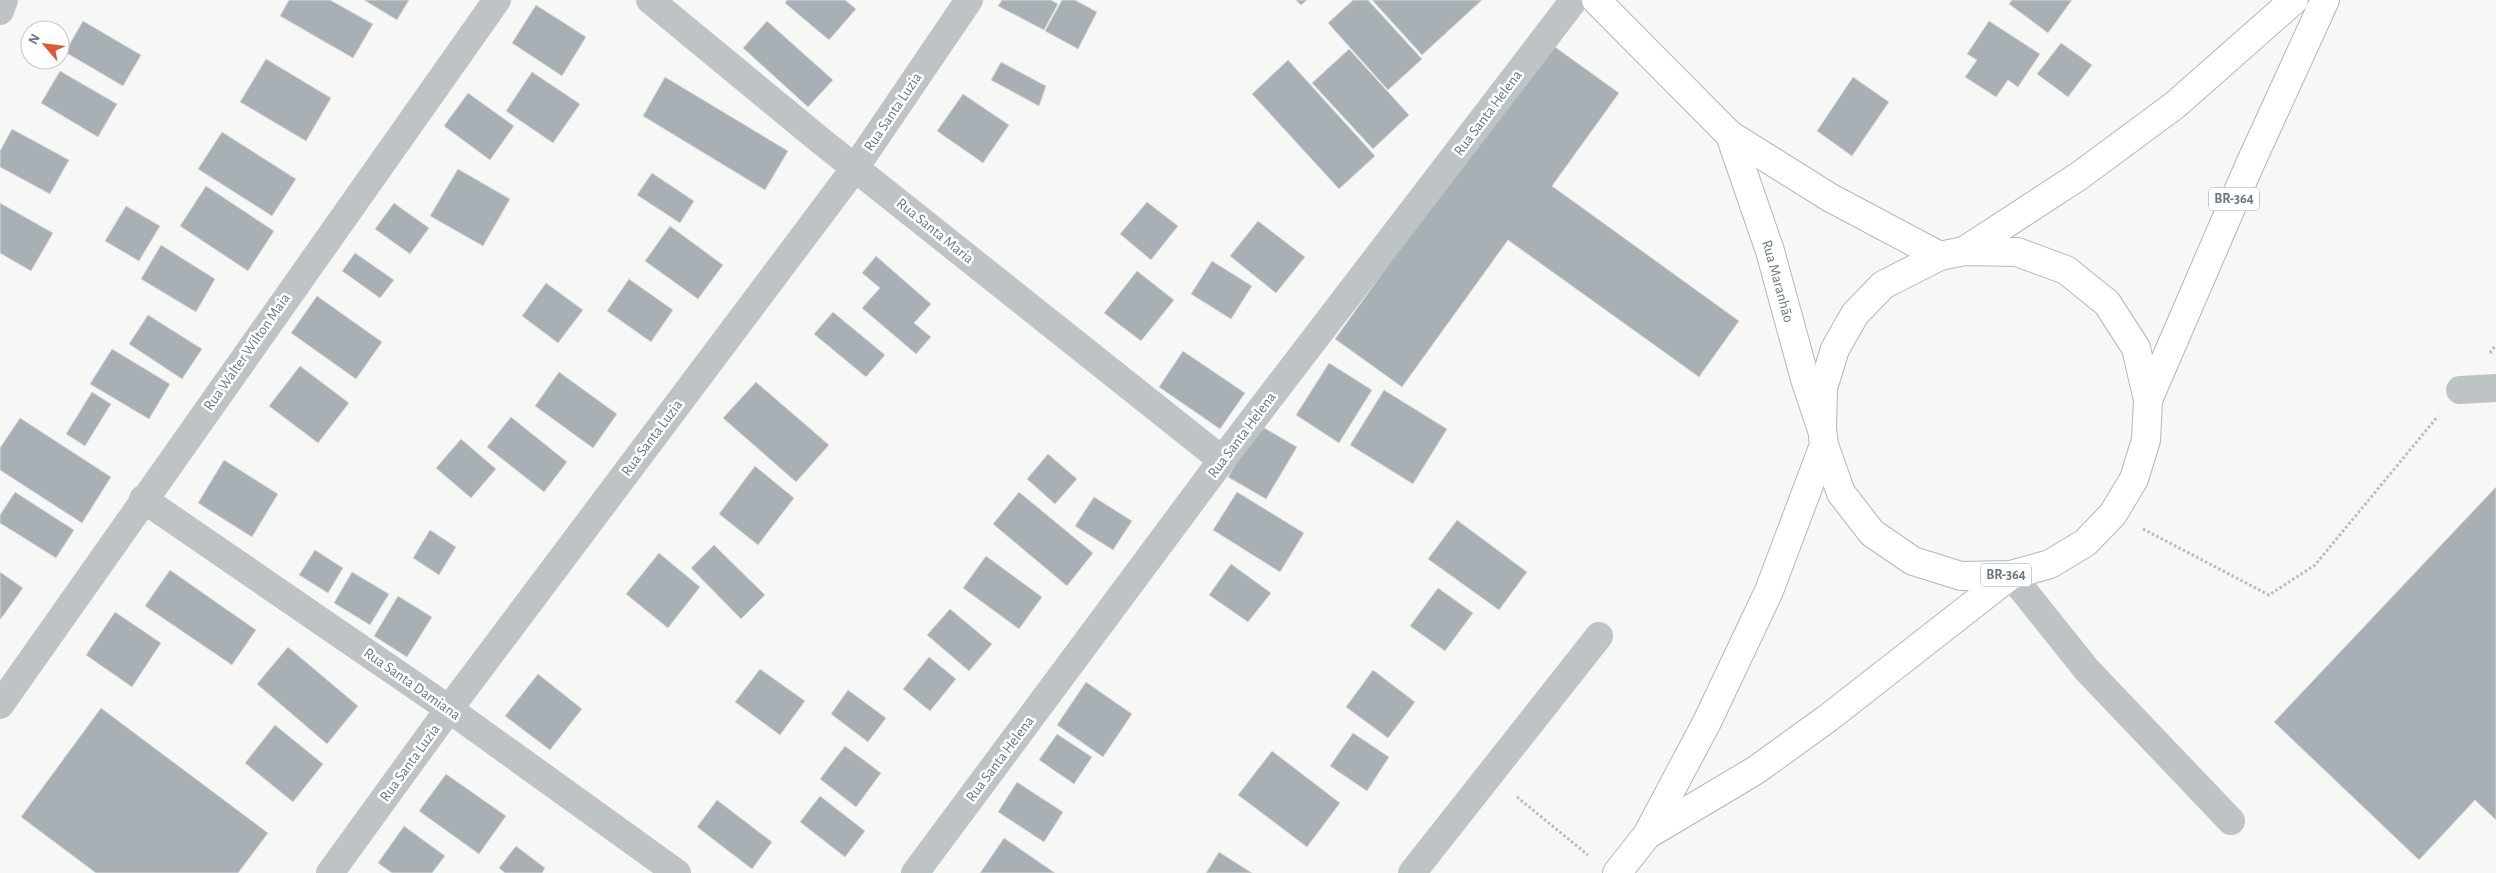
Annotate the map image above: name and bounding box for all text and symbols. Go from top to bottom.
north arrow [20,20,70,70]
text: N [26,32,43,47]
street label: Rua Santa Helena [1451,67,1525,159]
street label: Rua Santa Luzia [861,70,925,154]
road number: BR-364 [2209,188,2259,210]
street label: Rua Santa Maria [894,195,976,267]
street label: Rua Maranhão [1759,238,1797,324]
street label: Rua Walter Wilton Maia [201,291,293,413]
street label: Rua Santa Helena [1205,389,1279,481]
street label: Rua Santa Luzia [619,397,685,479]
road number: BR-364 [1981,564,2031,586]
street label: Rua Santa Damiana [361,645,463,723]
street label: Rua Santa Helena [963,713,1037,805]
street label: Rua Santa Luzia [377,722,443,804]

